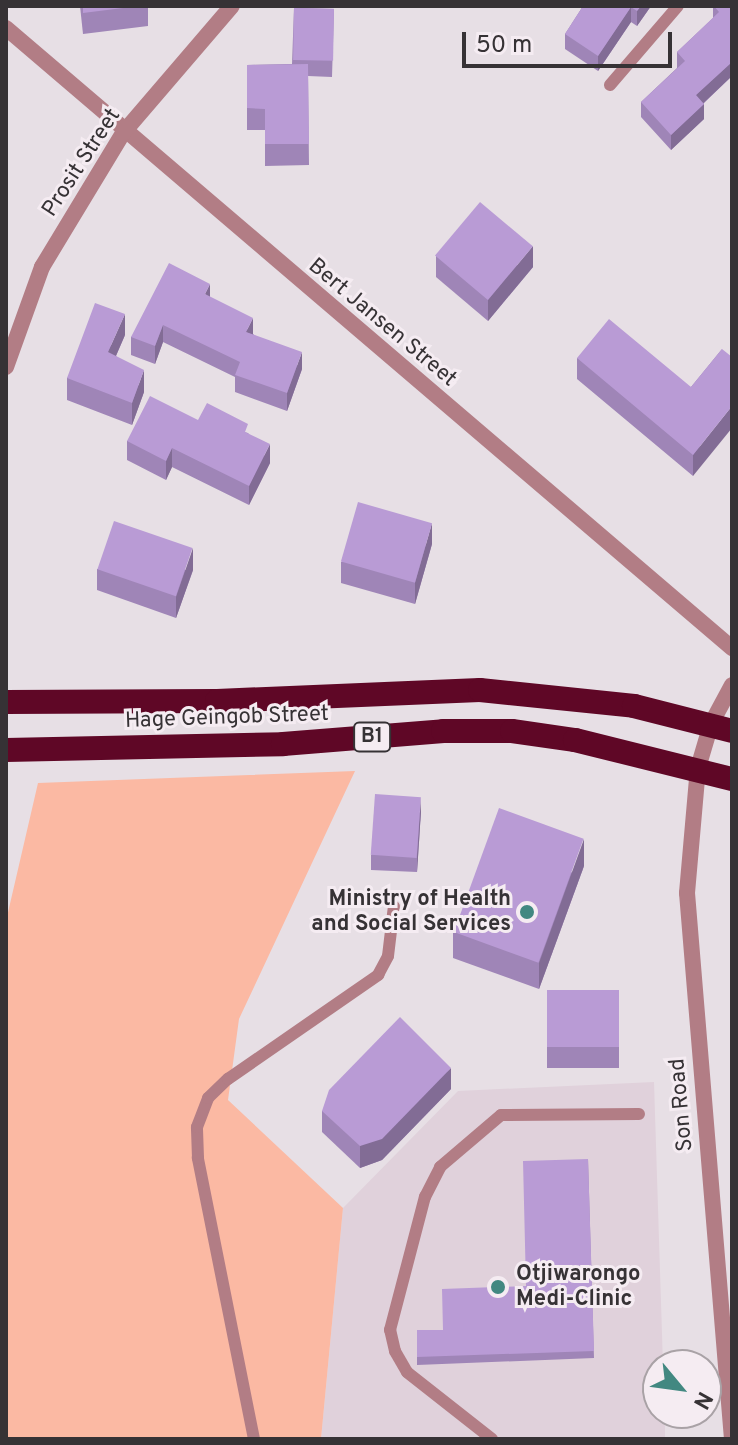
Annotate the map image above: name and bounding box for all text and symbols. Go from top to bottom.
scale bar [466,16,676,66]
text: 50 m [476,31,532,61]
street label: Prosit Street [37,104,127,222]
street label: Bert Jansen Street [302,253,462,393]
street label: Hage Geingob Street [125,701,329,735]
road number: B1 [352,721,392,753]
place label: Ministry of Health and Social Services [311,886,511,938]
marker: Ministry of Health and Social Services [518,903,536,921]
street label: Son Road [665,1057,699,1153]
place label: Otjiwarongo Medi-Clinic [516,1261,641,1312]
marker: Otjiwarongo Medi-Clinic [487,1276,509,1298]
north arrow [642,1349,722,1429]
text: N [686,1386,717,1413]

